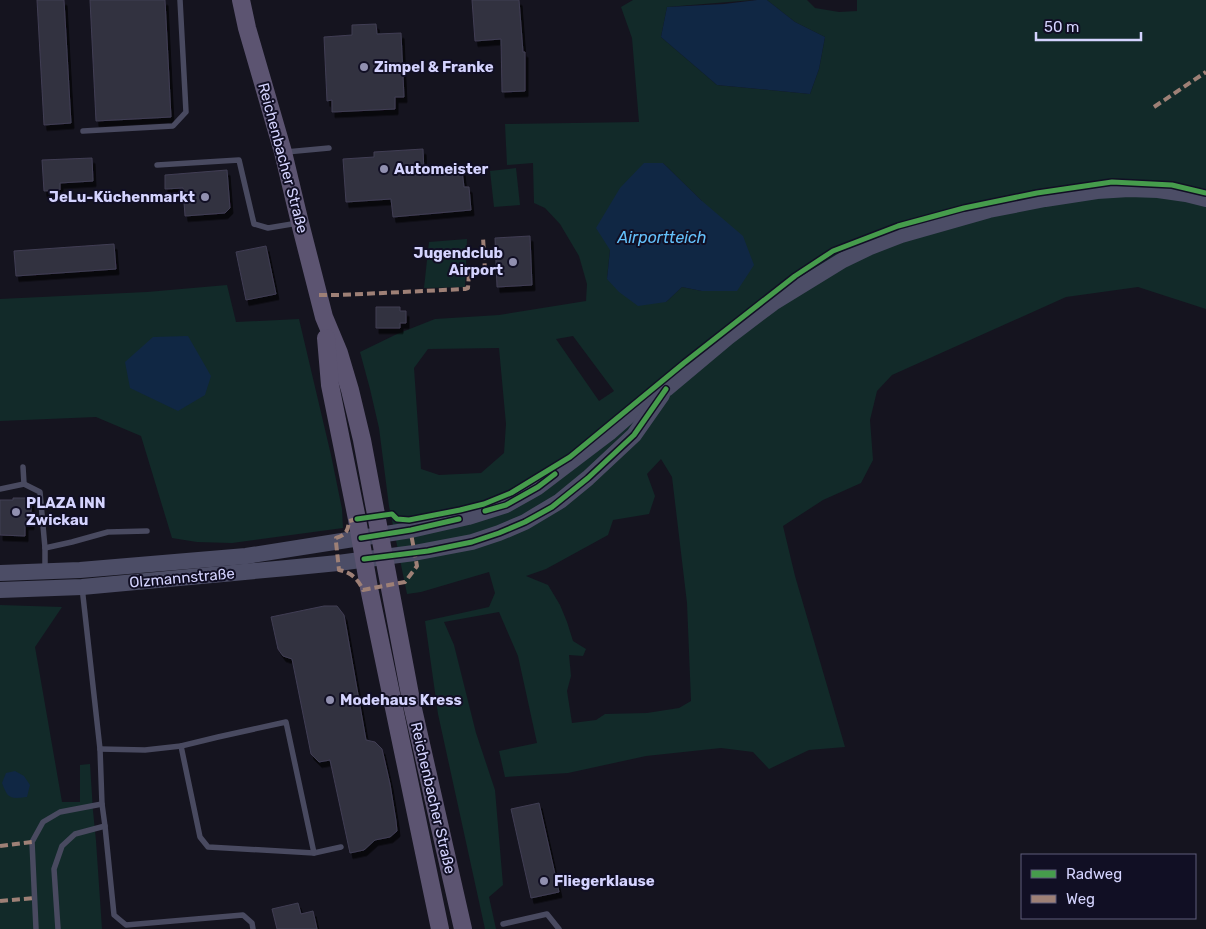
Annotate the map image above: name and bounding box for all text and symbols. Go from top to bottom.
scale bar [1036,10,1141,42]
text: 50 m [1044,18,1079,36]
place label: Zimpel & Franke [374,58,494,76]
marker: Zimpel & Franke [358,61,370,73]
street label: Reichenbacher Straße [254,81,312,235]
place label: Automeister [394,160,489,178]
marker: Automeister [378,163,390,175]
place label: JeLu-Küchenmarkt [49,188,195,206]
marker: JeLu-Küchenmarkt [199,191,211,203]
water label: Airportteich [616,228,707,247]
place label: Jugendclub Airport [414,244,503,279]
marker: Jugendclub Airport [507,256,519,268]
place label: PLAZA INN Zwickau [26,494,106,529]
marker: PLAZA INN Zwickau [10,506,22,518]
street label: Olzmannstraße [129,564,235,592]
place label: Modehaus Kress [340,691,462,709]
marker: Modehaus Kress [324,694,336,706]
street label: Reichenbacher Straße [407,720,459,876]
legend [1021,854,1196,919]
text: Radweg [1066,865,1122,883]
place label: Fliegerklause [554,872,655,890]
marker: Fliegerklause [538,875,550,887]
text: Weg [1066,890,1095,908]

